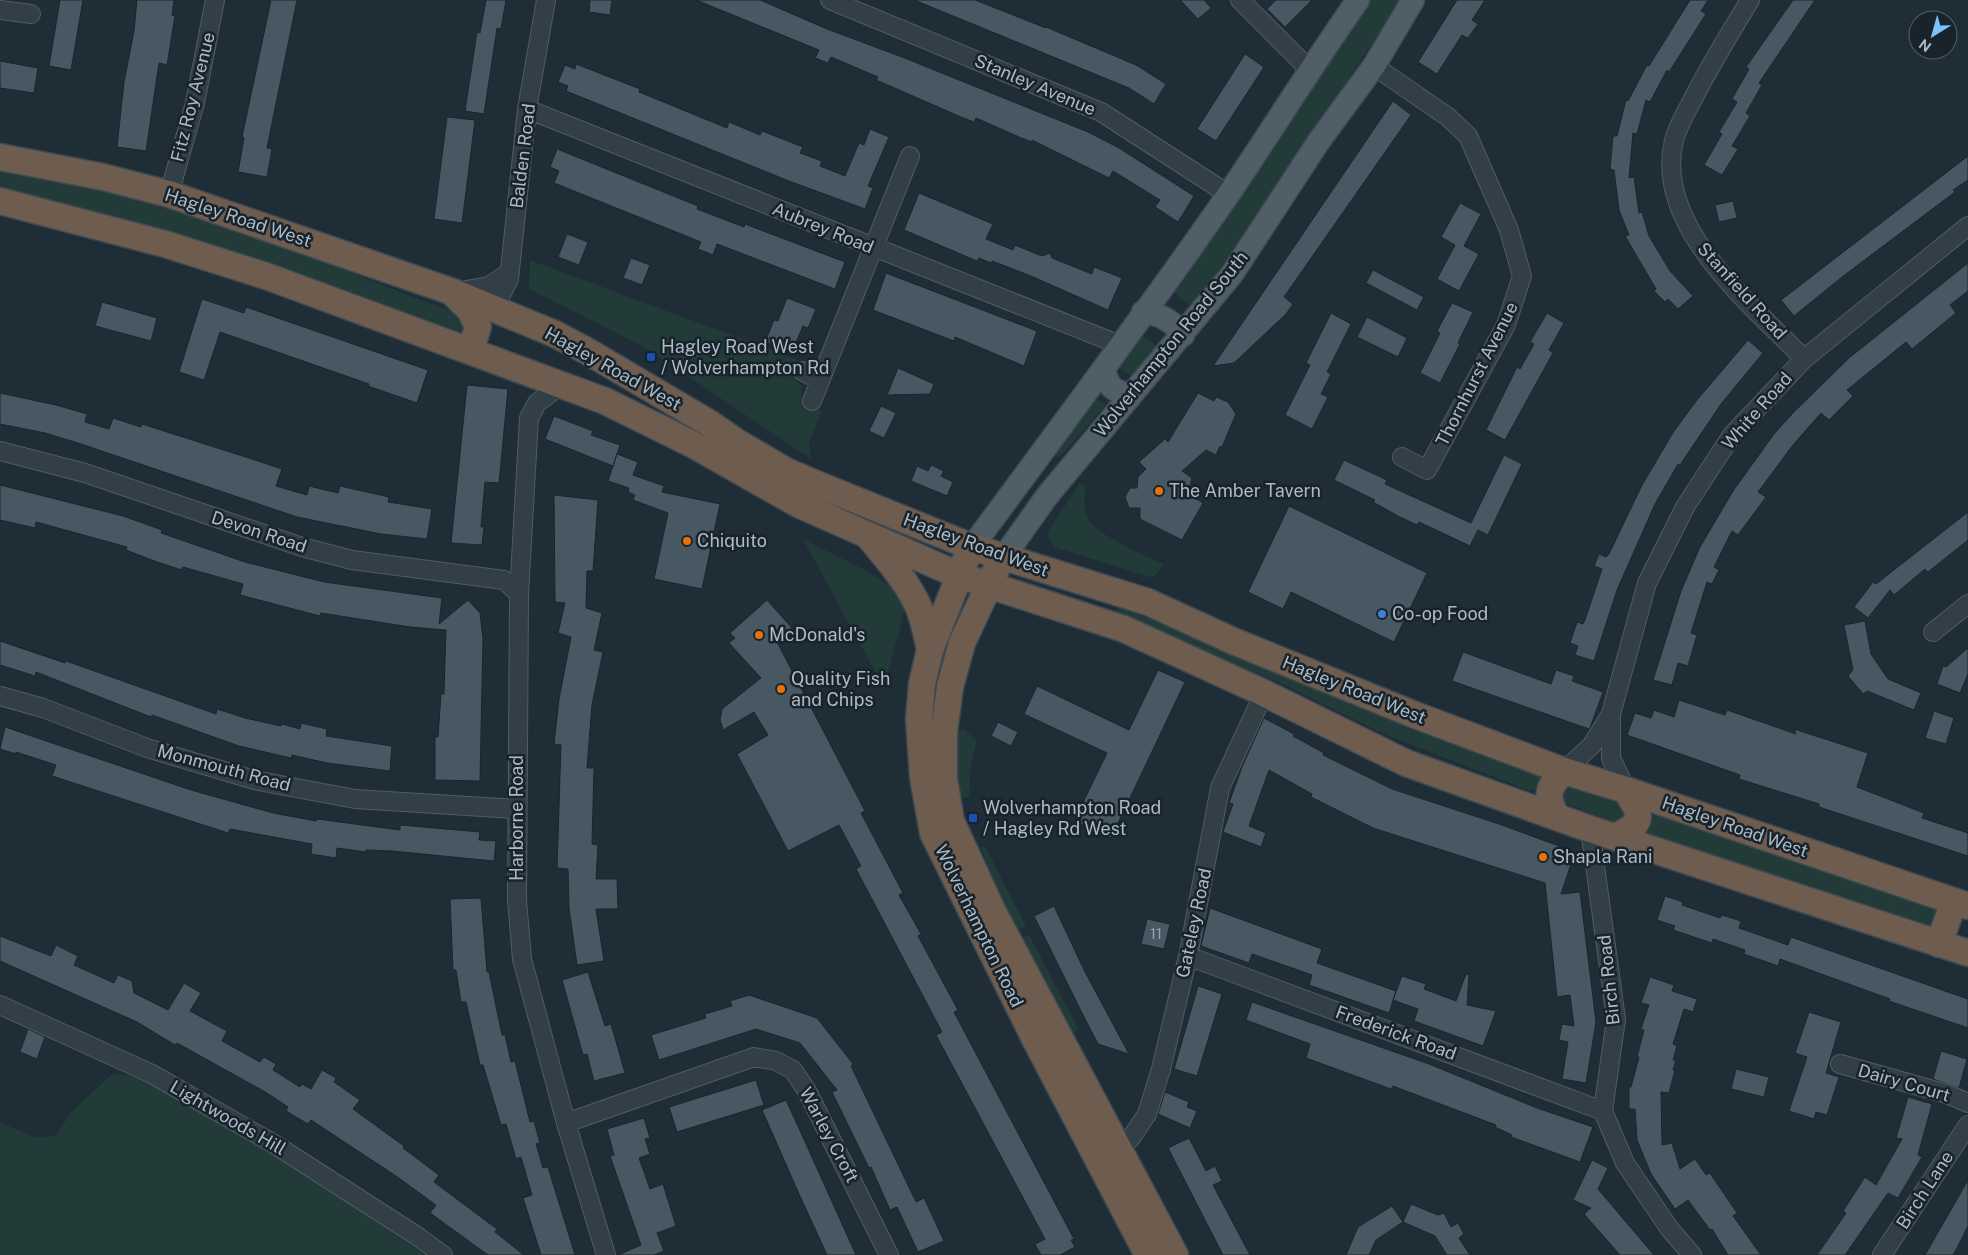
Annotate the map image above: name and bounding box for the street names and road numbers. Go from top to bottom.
street label: Fitz Roy Avenue [166,30,219,164]
street label: Stanley Avenue [971,50,1099,120]
street label: Balden Road [506,102,539,210]
street label: Hagley Road West [162,184,314,251]
street label: Aubrey Road [769,198,877,257]
street label: Stanfield Road [1693,238,1791,343]
street label: Wolverhampton Road South [1089,247,1252,441]
street label: Thornhurst Avenue [1431,298,1522,449]
street label: Hagley Road West [541,322,685,415]
street label: White Road [1717,368,1796,454]
street label: Devon Road [209,506,309,557]
street label: Hagley Road West [901,509,1052,581]
street label: Hagley Road West [1279,651,1429,728]
street label: Monmouth Road [155,740,293,795]
street label: Harborne Road [506,755,527,881]
street label: Hagley Road West [1659,792,1811,861]
street label: Wolverhampton Road [931,841,1028,1010]
street label: Gateley Road [1172,866,1215,980]
street label: Birch Road [1593,934,1624,1026]
street label: Frederick Road [1333,1001,1459,1064]
street label: Dairy Court [1856,1059,1953,1106]
street label: Lightwoods Hill [167,1076,290,1159]
street label: Warley Croft [796,1083,863,1186]
street label: Birch Lane [1892,1147,1958,1233]

